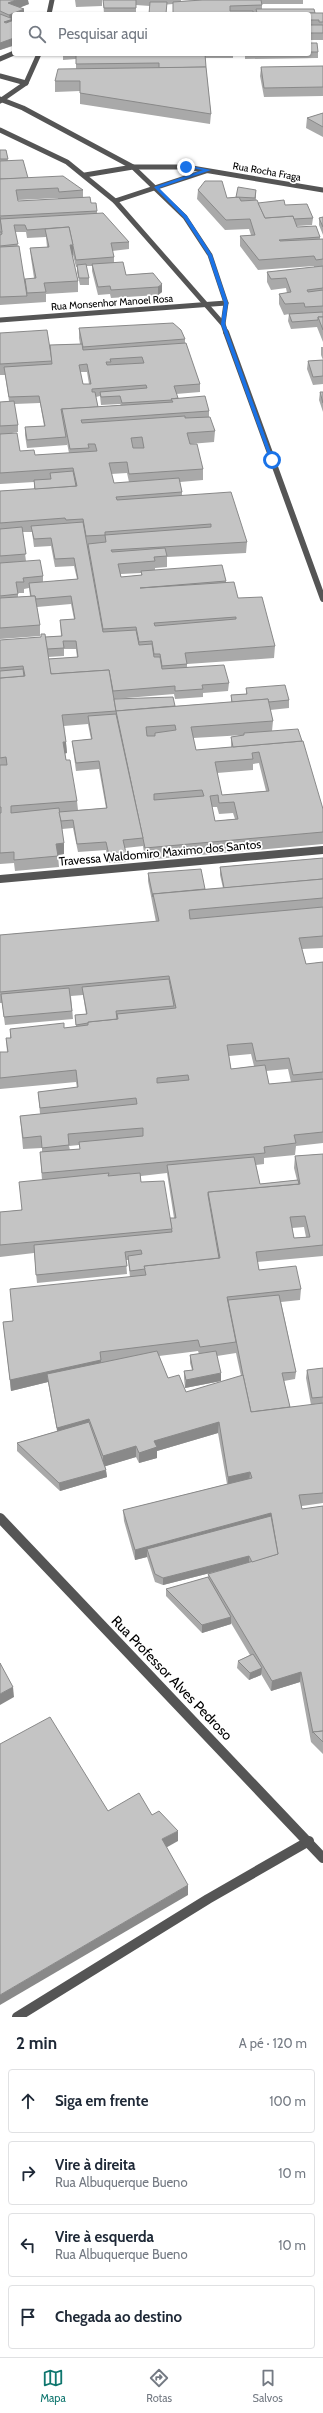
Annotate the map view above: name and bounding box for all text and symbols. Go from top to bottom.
search box [12,12,311,56]
icon: search [26,23,48,45]
text: Pesquisar aqui [58,25,148,43]
route end [177,158,195,176]
street label: Rua Rocha Fraga [232,159,302,184]
street label: Rua Monsenhor Manoel Rosa [51,292,174,313]
route start [263,451,281,469]
street label: Travessa Waldomiro Maximo dos Santos [58,836,262,869]
street label: Rua Professor Alves Pedroso [108,1612,237,1744]
text: 2 min [16,2033,57,2053]
text: A pé · 120 m [239,2035,307,2051]
icon: ahead [17,2090,39,2112]
text: Siga em frente [55,2092,148,2110]
text: 100 m [269,2093,306,2109]
text: Vire à direita [55,2156,136,2174]
icon: right [17,2162,39,2184]
text: 10 m [278,2165,306,2181]
text: Rua Albuquerque Bueno [55,2174,188,2190]
text: Vire à esquerda [55,2228,154,2246]
icon: left [17,2234,39,2256]
text: 10 m [278,2237,306,2253]
text: Rua Albuquerque Bueno [55,2246,188,2262]
icon: arrive [17,2306,39,2328]
text: Chegada ao destino [55,2308,182,2326]
tab: Mapa [40,2367,66,2405]
tab: Rotas [146,2367,172,2405]
tab: Salvos [253,2367,283,2405]

